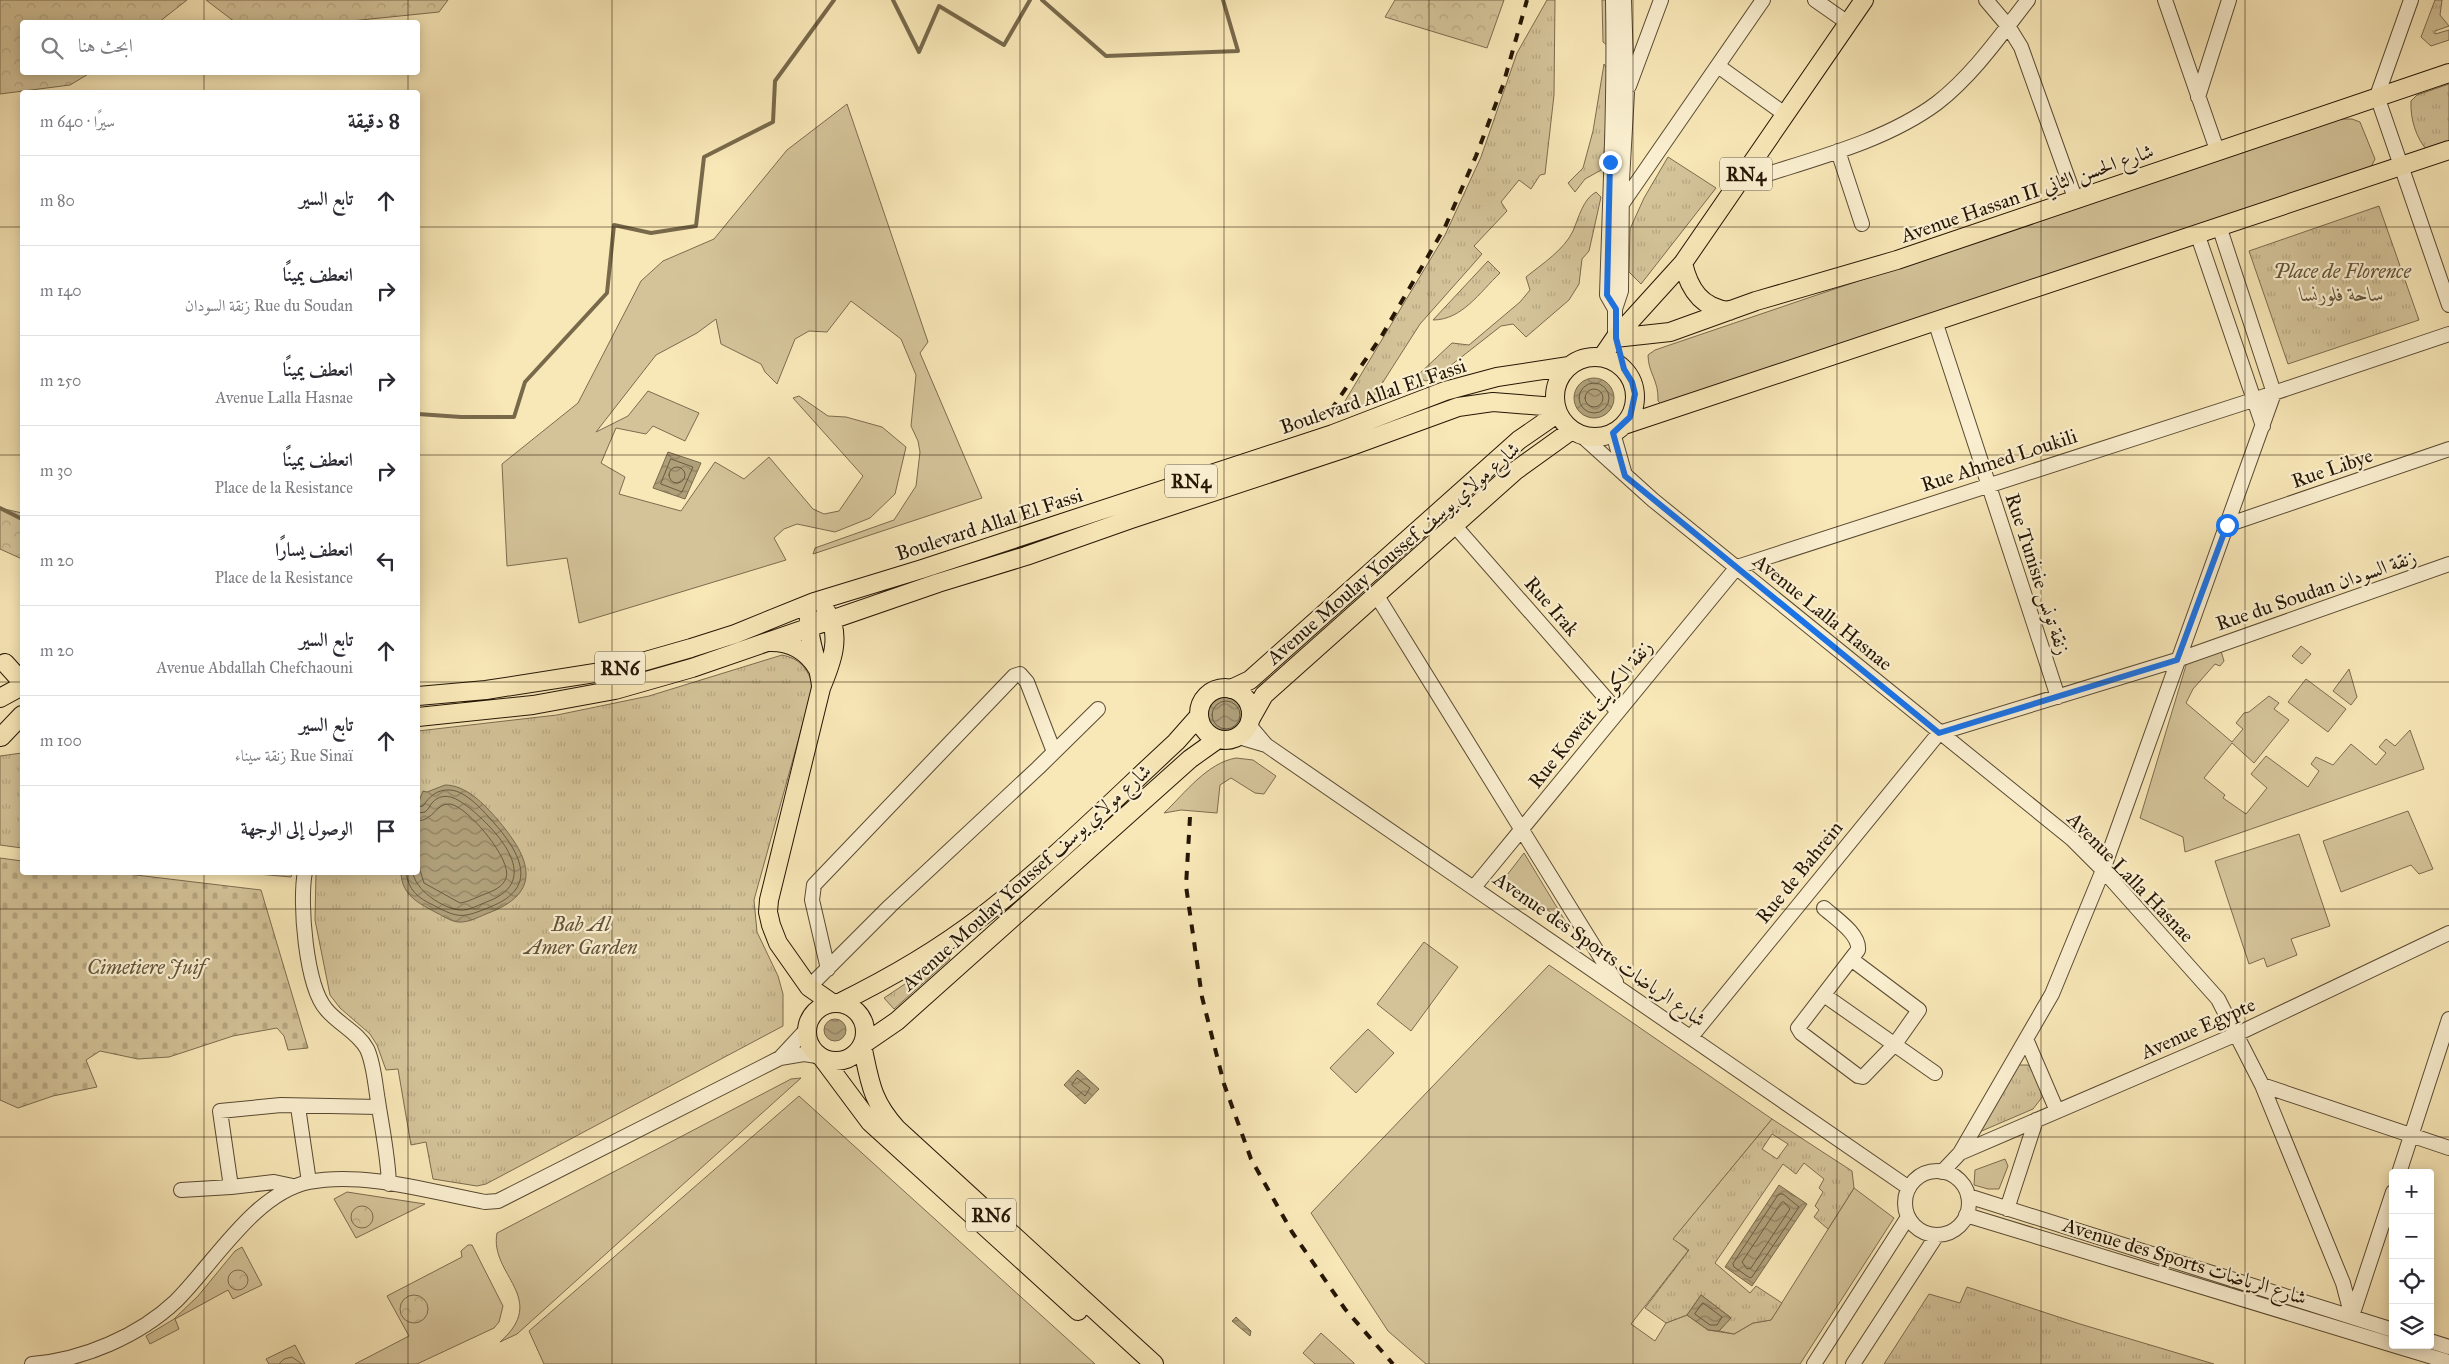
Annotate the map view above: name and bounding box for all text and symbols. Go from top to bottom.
search box [20,20,420,75]
icon: search [38,34,66,62]
text: ابحث هنا [78,34,133,57]
text: 8 دقيقة [348,108,400,134]
text: سيرًا · 640 m [40,112,115,131]
street label: Avenue Hassan II شارع الحسن الثاني [1897,138,2158,254]
route end [1599,151,1622,174]
road number: RN4 [1720,157,1772,190]
text: تابع السير [299,187,353,210]
icon: ahead [372,187,400,215]
text: 80 m [40,191,75,210]
park label: Place de Florence ساحة فلورنسا [2273,259,2411,307]
text: انعطف يمينًا [283,263,353,286]
icon: right [372,277,400,305]
text: 140 m [40,281,81,300]
text: Rue du Soudan زنقة السودان [185,296,353,315]
street label: Boulevard Allal El Fassi [1277,353,1470,439]
text: انعطف يمينًا [283,358,353,381]
icon: right [372,367,400,395]
text: 250 m [40,371,81,390]
text: Avenue Lalla Hasnae [216,388,353,407]
street label: Rue Ahmed Loukili [1918,423,2080,497]
street label: Avenue Moulay Youssef شارع مولاي يوسف [1261,437,1528,675]
street label: Rue Libye [2288,443,2376,493]
text: انعطف يمينًا [283,448,353,471]
icon: right [372,457,400,485]
text: 30 m [40,461,73,480]
road number: RN4 [1165,464,1217,498]
text: Place de la Resistance [215,478,353,497]
street label: Boulevard Allal El Fassi [893,482,1086,566]
street label: Rue Tunisie زنقة تونس [1999,490,2075,658]
route start [2216,514,2239,537]
text: انعطف يسارًا [275,538,353,561]
street label: Rue du Soudan زنقة السودان [2213,544,2420,637]
icon: left [372,547,400,575]
street label: Avenue Lalla Hasnae [1748,548,1897,675]
text: 20 m [40,551,74,570]
text: Place de la Resistance [215,568,353,587]
street label: Rue Irak [1520,571,1585,641]
text: تابع السير [299,628,353,651]
street label: Rue Koweït زنقة الكويت [1523,635,1658,794]
icon: ahead [372,637,400,665]
text: 20 m [40,641,74,660]
road number: RN6 [595,651,645,684]
text: Avenue Abdallah Chefchaouni [157,658,353,677]
text: تابع السير [299,713,353,736]
icon: ahead [372,727,400,755]
text: 100 m [40,731,82,750]
text: Rue Sinaï زنقة سيناء [235,746,353,765]
street label: Avenue Moulay Youssef شارع مولاي يوسف [896,759,1160,1001]
street label: Avenue Lalla Hasnae [2062,806,2199,947]
street label: Rue de Bahrein [1750,816,1848,928]
text: الوصول إلى الوجهة [241,817,353,840]
icon: arrive [372,817,400,845]
street label: Avenue des Sports شارع الرياضات [1485,866,1711,1036]
park label: Bab Al Amer Garden [523,912,638,959]
park label: Cimetiere Juif [87,955,210,979]
street label: Avenue Egypte [2136,992,2259,1065]
map controls [2389,1169,2434,1349]
button: + [2389,1169,2434,1214]
road number: RN6 [966,1198,1016,1232]
street label: Avenue des Sports شارع الرياضات [2058,1212,2310,1315]
button: − [2389,1214,2434,1259]
button: locate [2389,1259,2434,1304]
button: layers [2389,1304,2434,1349]

